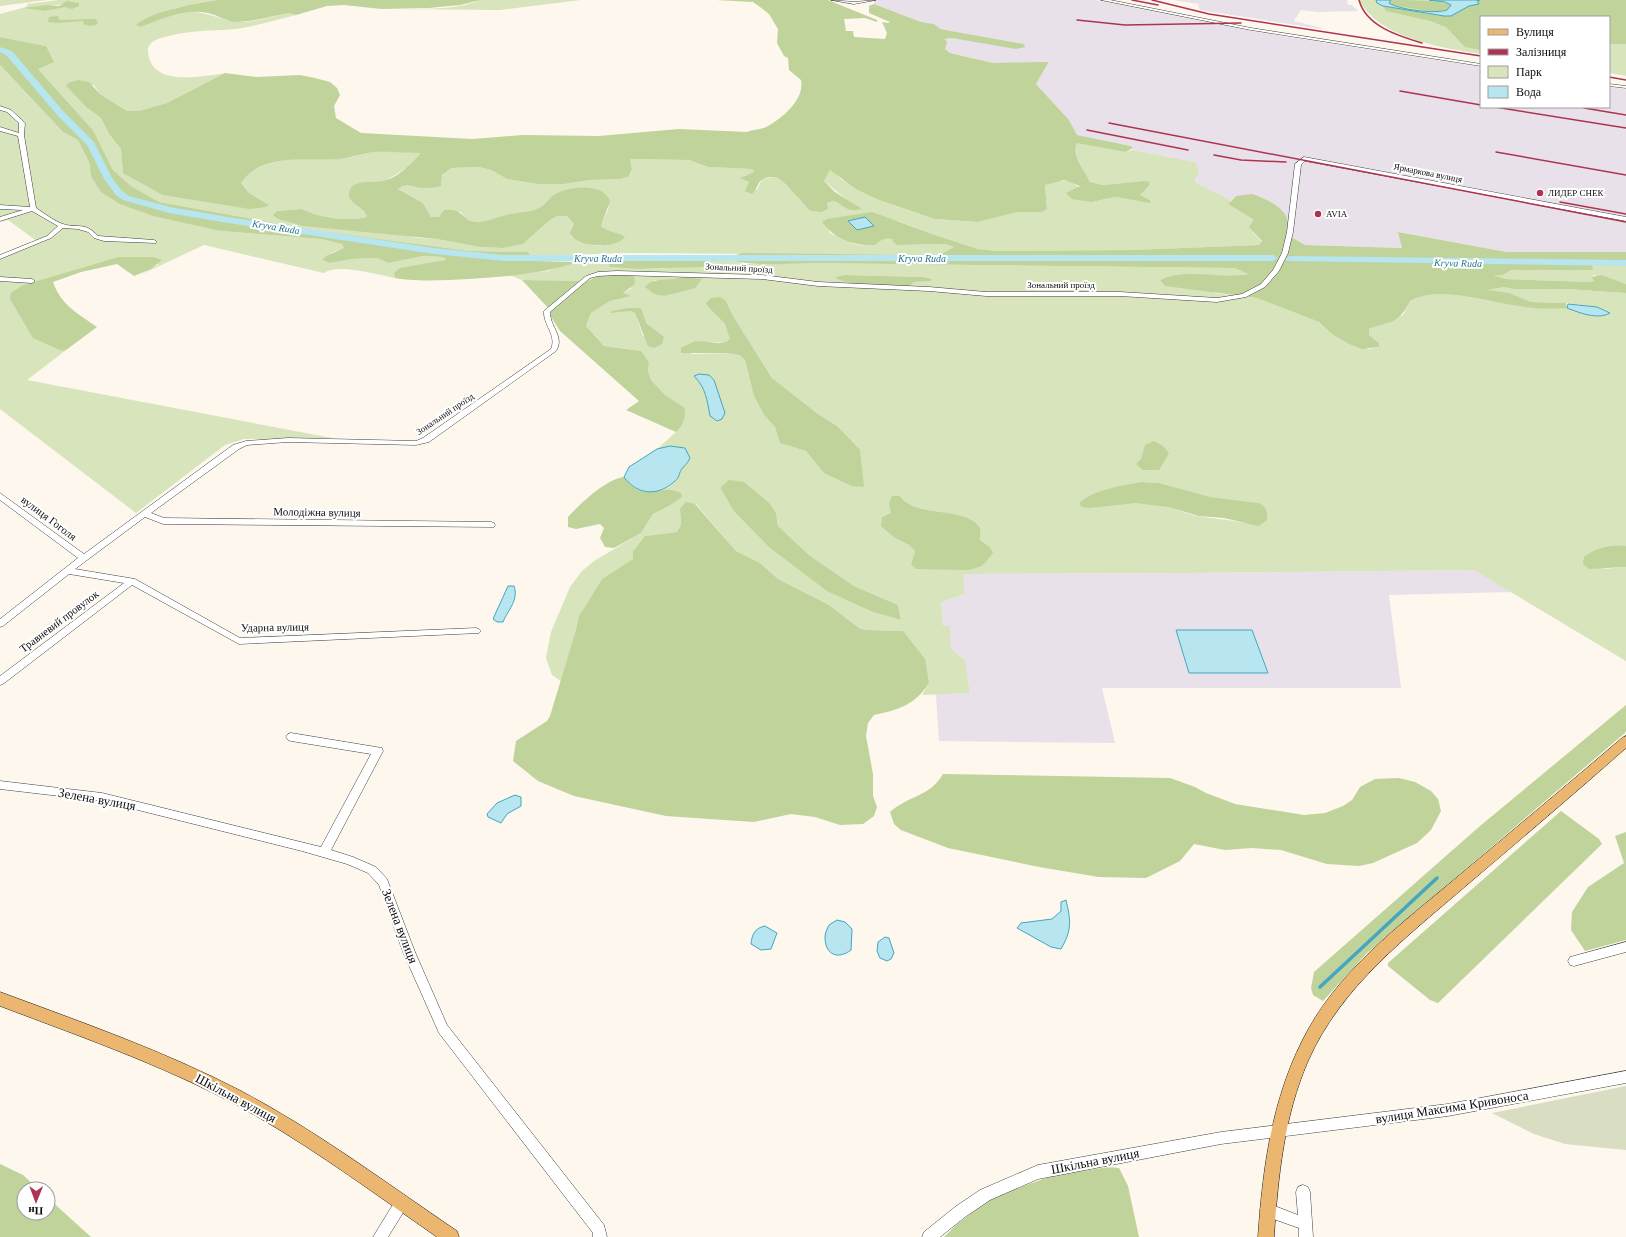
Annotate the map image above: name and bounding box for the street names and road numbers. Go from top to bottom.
street label: Ярмаркова вулиця [1393,161,1463,185]
street label: Зональний проїзд [705,261,773,275]
street label: Зональний проїзд [1027,280,1095,290]
street label: Зональний проїзд [414,391,476,437]
street label: вулиця Гоголя [19,493,79,543]
street label: Молодіжна вулиця [273,505,361,519]
street label: Травневий провулок [17,587,101,655]
street label: Ударна вулиця [241,620,309,634]
street label: Зелена вулиця [57,785,137,813]
street label: Зелена вулиця [379,887,421,965]
street label: Шкільна вулиця [193,1070,279,1126]
street label: вулиця Максима Кривоноса [1374,1087,1530,1127]
street label: Шкільна вулиця [1050,1145,1140,1177]

